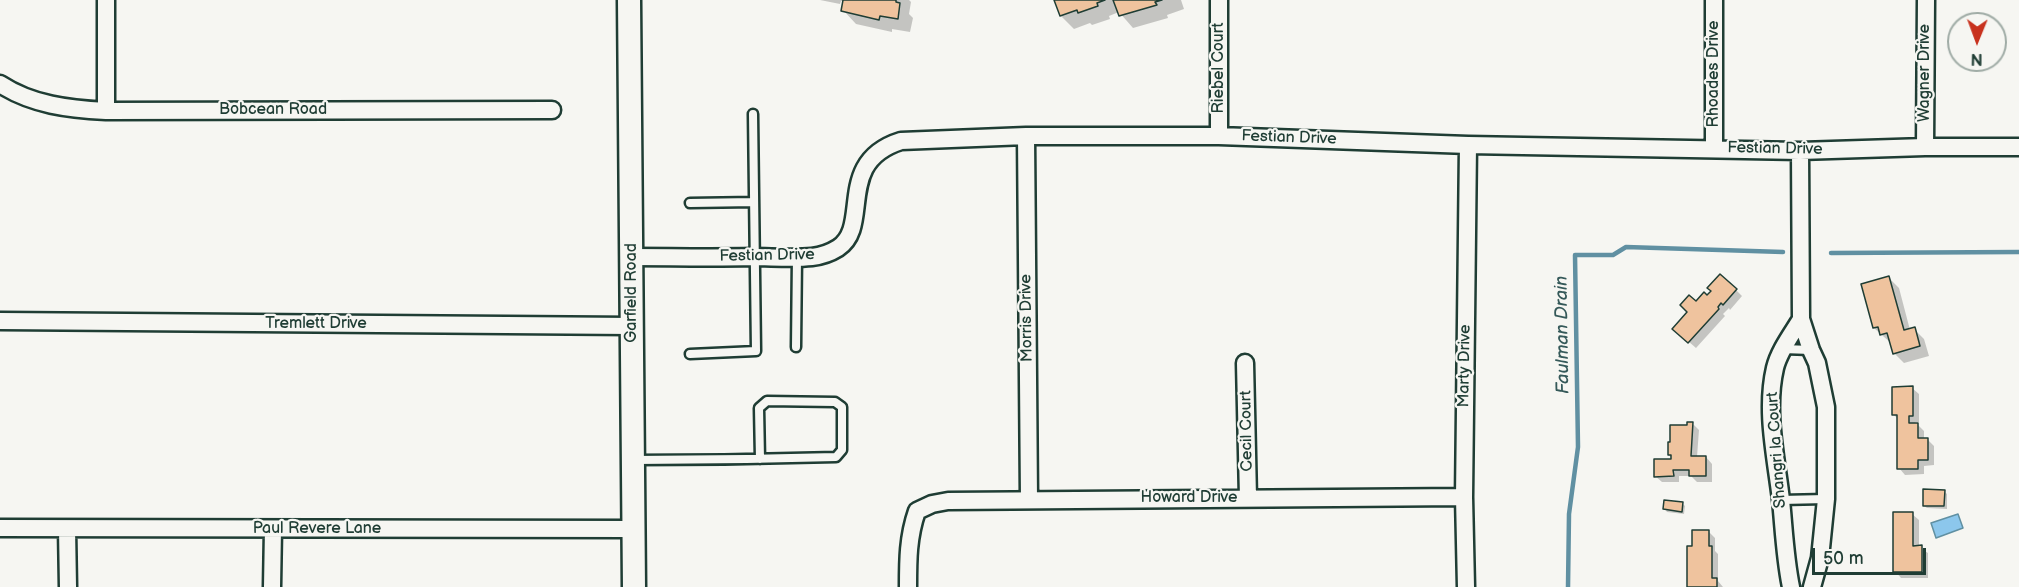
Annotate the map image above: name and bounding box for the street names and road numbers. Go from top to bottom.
street label: Rhoades Drive [1704,21,1724,127]
street label: Riebel Court [1209,22,1229,114]
street label: Wagner Drive [1915,24,1935,122]
street label: Bobcean Road [219,100,327,120]
street label: Festian Drive [1241,127,1337,149]
street label: Festian Drive [1727,139,1823,159]
street label: Garfield Road [622,243,642,343]
street label: Festian Drive [719,246,815,266]
street label: Morris Drive [1017,274,1037,362]
street label: Tremlett Drive [265,314,367,334]
street label: Marty Drive [1455,324,1475,408]
street label: Cecil Court [1237,390,1257,472]
street label: Shangri la Court [1763,391,1791,509]
street label: Howard Drive [1141,488,1237,508]
street label: Paul Revere Lane [253,519,381,539]

